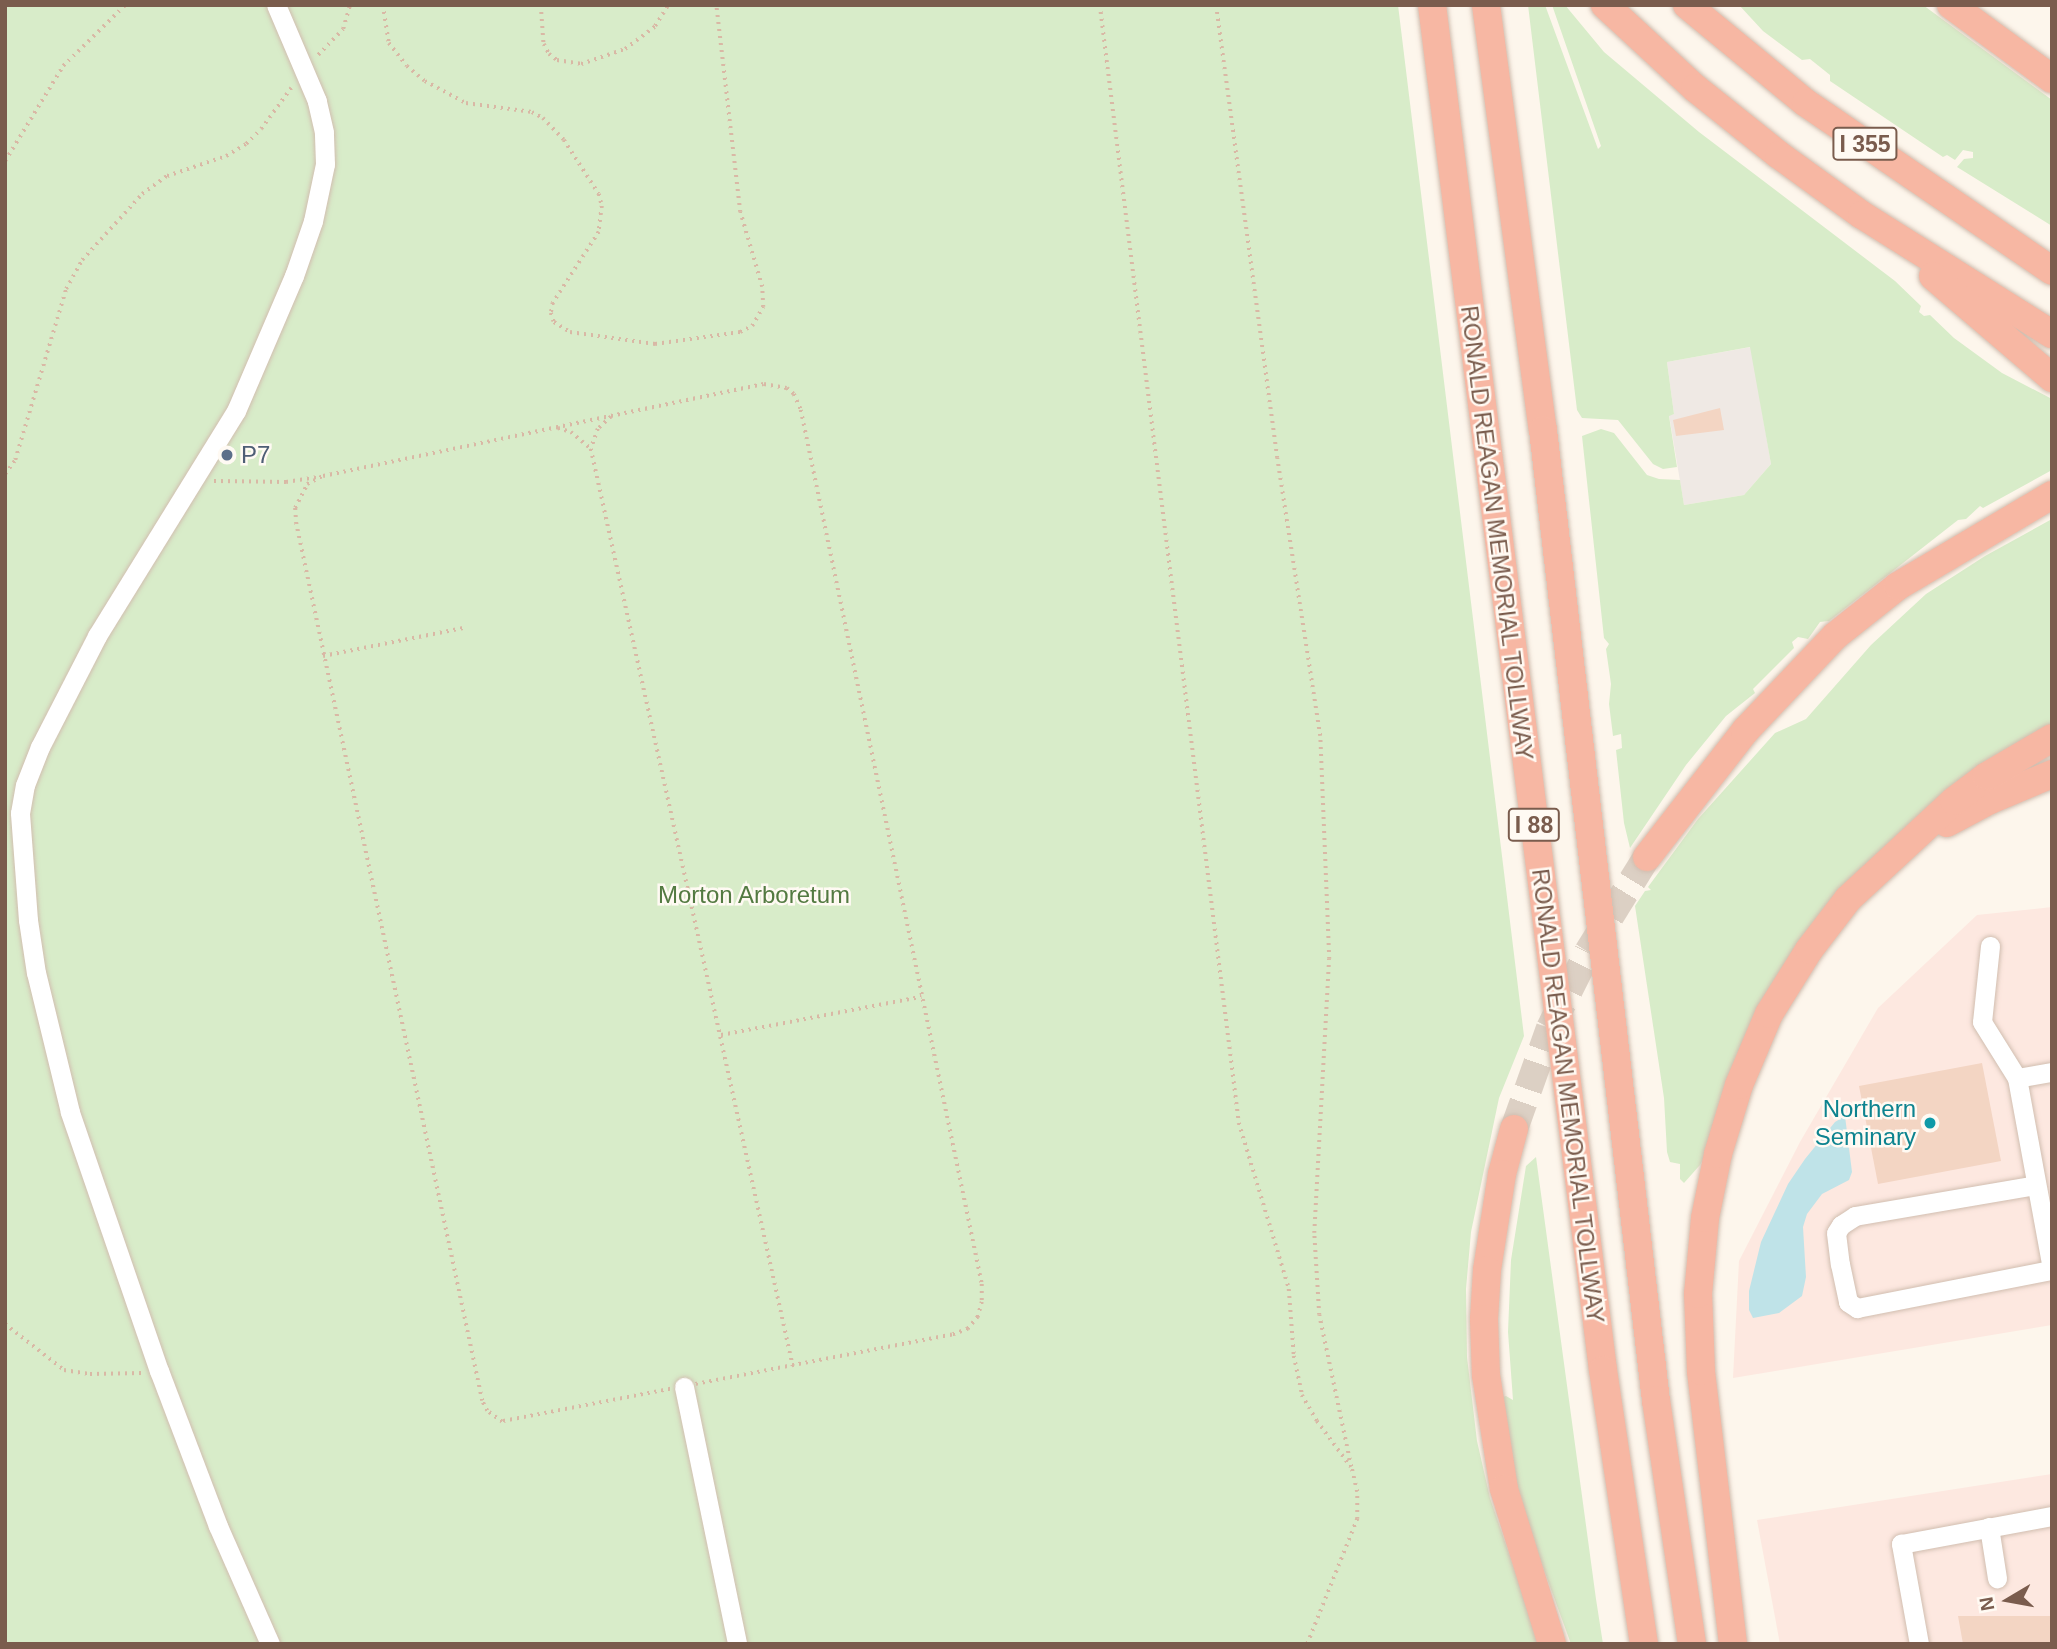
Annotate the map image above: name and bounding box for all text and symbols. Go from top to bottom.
road number: I 355 [1832,125,1898,164]
street label: RONALD REAGAN MEMORIAL TOLLWAY [1455,303,1539,763]
place label: P7 [241,441,270,469]
marker: P7 [219,447,235,463]
road number: I 88 [1508,806,1560,845]
street label: RONALD REAGAN MEMORIAL TOLLWAY [1526,866,1610,1326]
park label: Morton Arboretum [657,881,851,909]
place label: Northern Seminary [1815,1095,1916,1151]
marker: Northern Seminary [1922,1115,1938,1131]
north arrow [1973,1565,2043,1635]
text: N [1975,1595,1998,1612]

